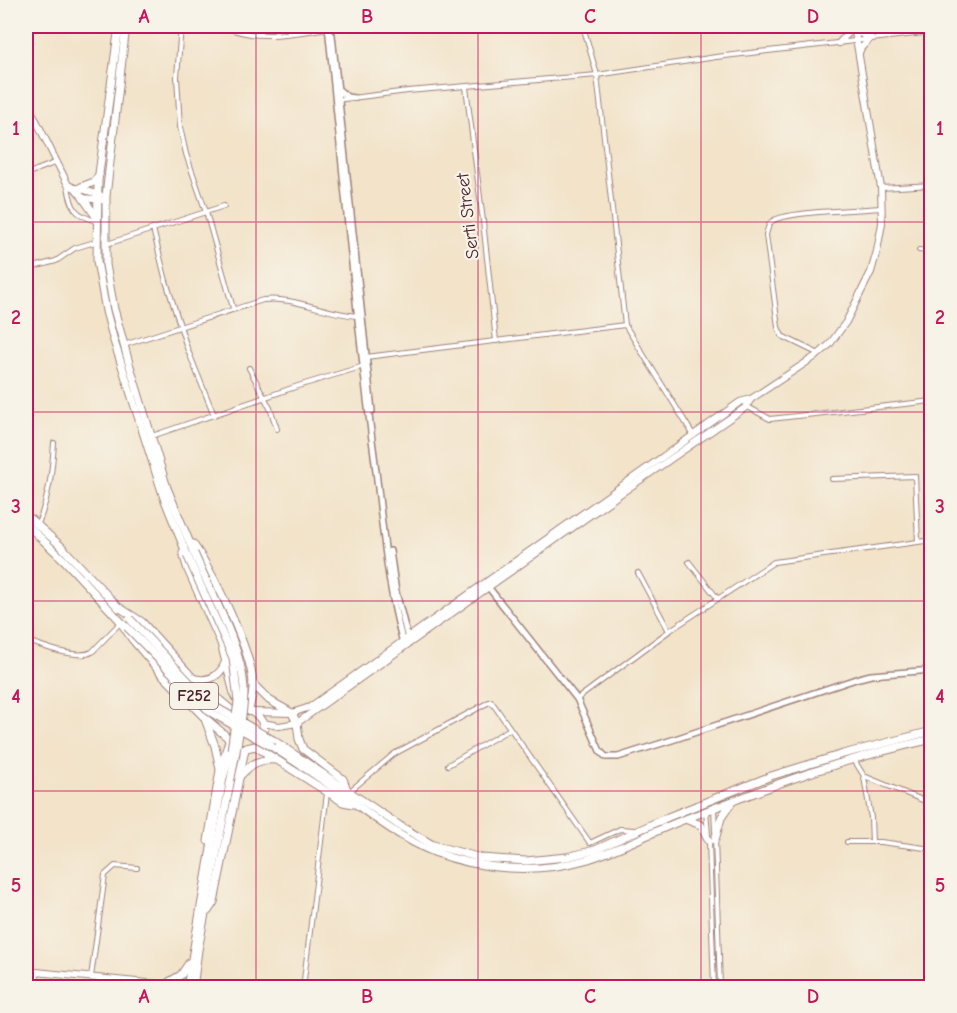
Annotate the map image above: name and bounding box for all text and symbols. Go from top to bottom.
text: A [138,5,150,28]
text: B [361,5,373,28]
text: C [584,5,596,28]
text: D [807,5,819,28]
text: 1 [12,117,20,140]
text: 1 [936,117,944,140]
street label: Serti Street [452,171,484,260]
text: 2 [11,306,21,329]
text: 2 [935,306,945,329]
text: 3 [11,495,21,518]
text: 3 [935,495,945,518]
road number: F252 [170,683,218,709]
text: 4 [11,685,21,708]
text: 4 [935,685,945,708]
text: 5 [11,874,21,897]
text: 5 [935,874,945,897]
text: A [138,985,150,1008]
text: B [361,985,373,1008]
text: C [584,985,596,1008]
text: D [807,985,819,1008]

